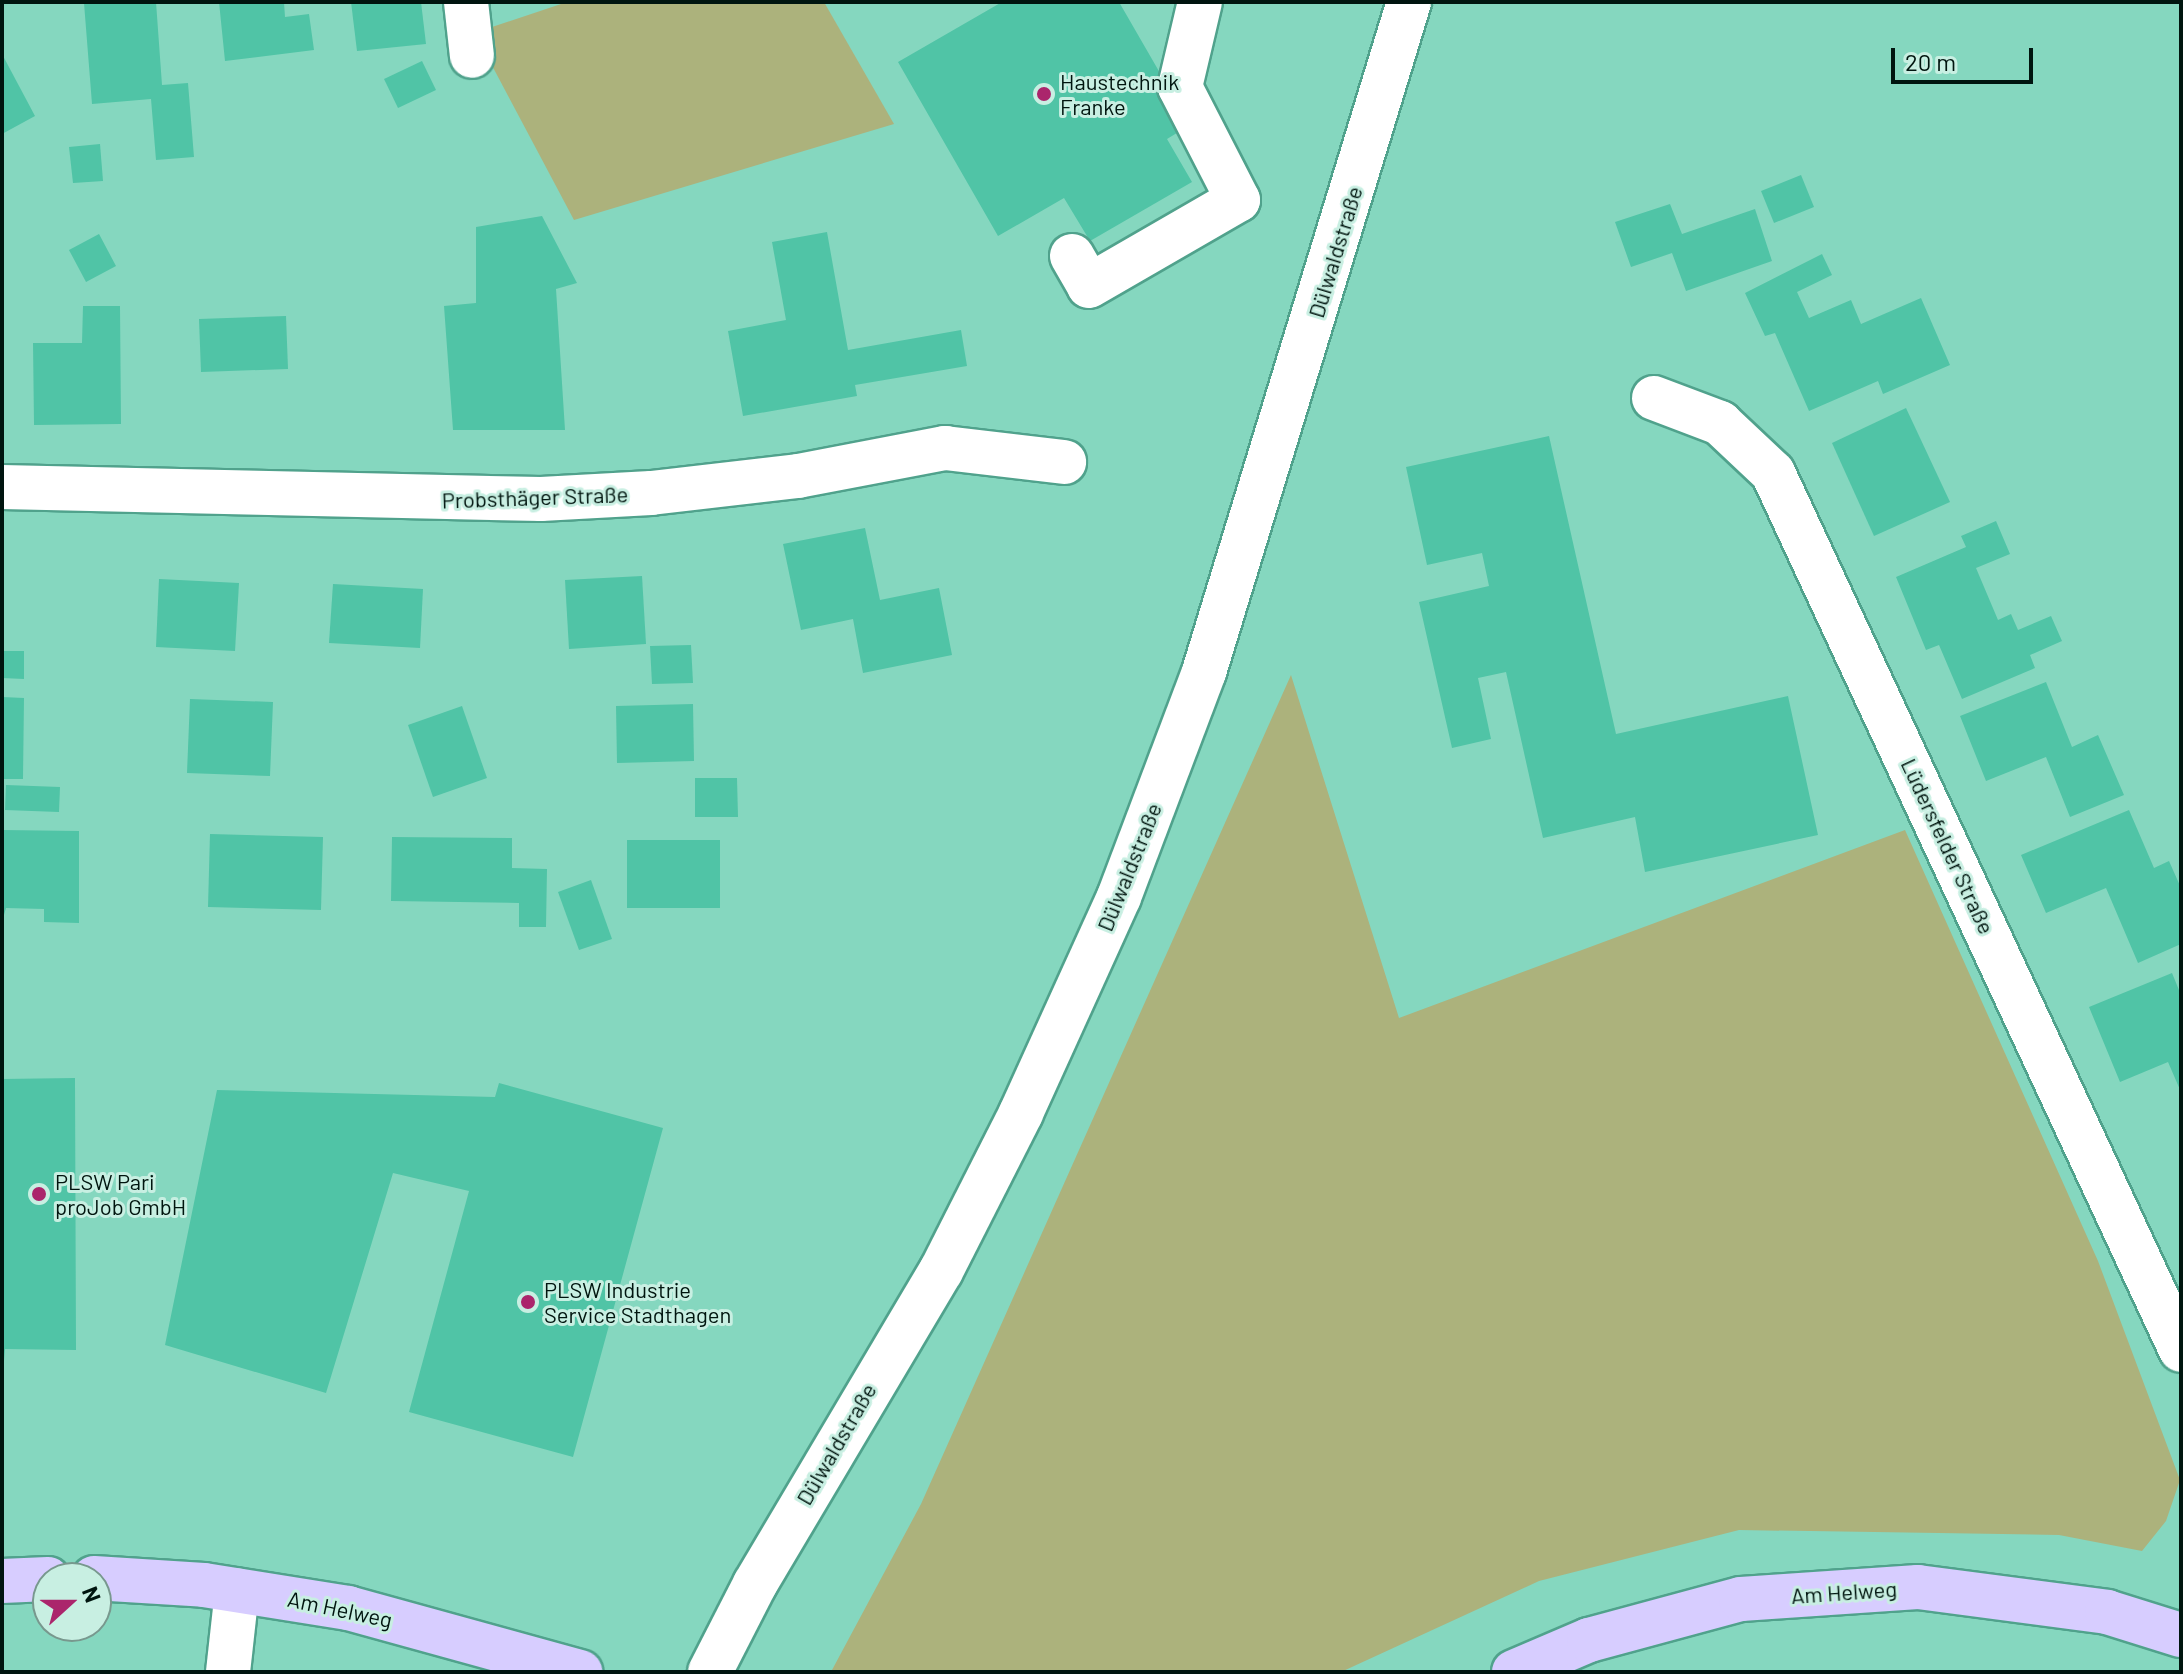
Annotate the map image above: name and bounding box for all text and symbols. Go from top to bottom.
scale bar [1895,32,2037,82]
text: 20 m [1905,47,1956,76]
place label: Haustechnik Franke [1060,68,1179,120]
marker: Haustechnik Franke [1035,85,1053,103]
street label: Dülwaldstraße [1303,183,1367,321]
street label: Probsthäger Straße [441,481,629,513]
street label: Lüdersfelder Straße [1896,754,2000,938]
street label: Dülwaldstraße [1091,799,1167,935]
place label: PLSW Pari proJob GmbH [55,1168,186,1220]
marker: PLSW Pari proJob GmbH [30,1185,48,1203]
place label: PLSW Industrie Service Stadthagen [544,1276,731,1328]
marker: PLSW Industrie Service Stadthagen [519,1293,537,1311]
street label: Dülwaldstraße [791,1379,881,1509]
north arrow [32,1562,112,1642]
street label: Am Helweg [1790,1575,1898,1609]
text: N [78,1583,107,1606]
street label: Am Helweg [285,1585,395,1633]

